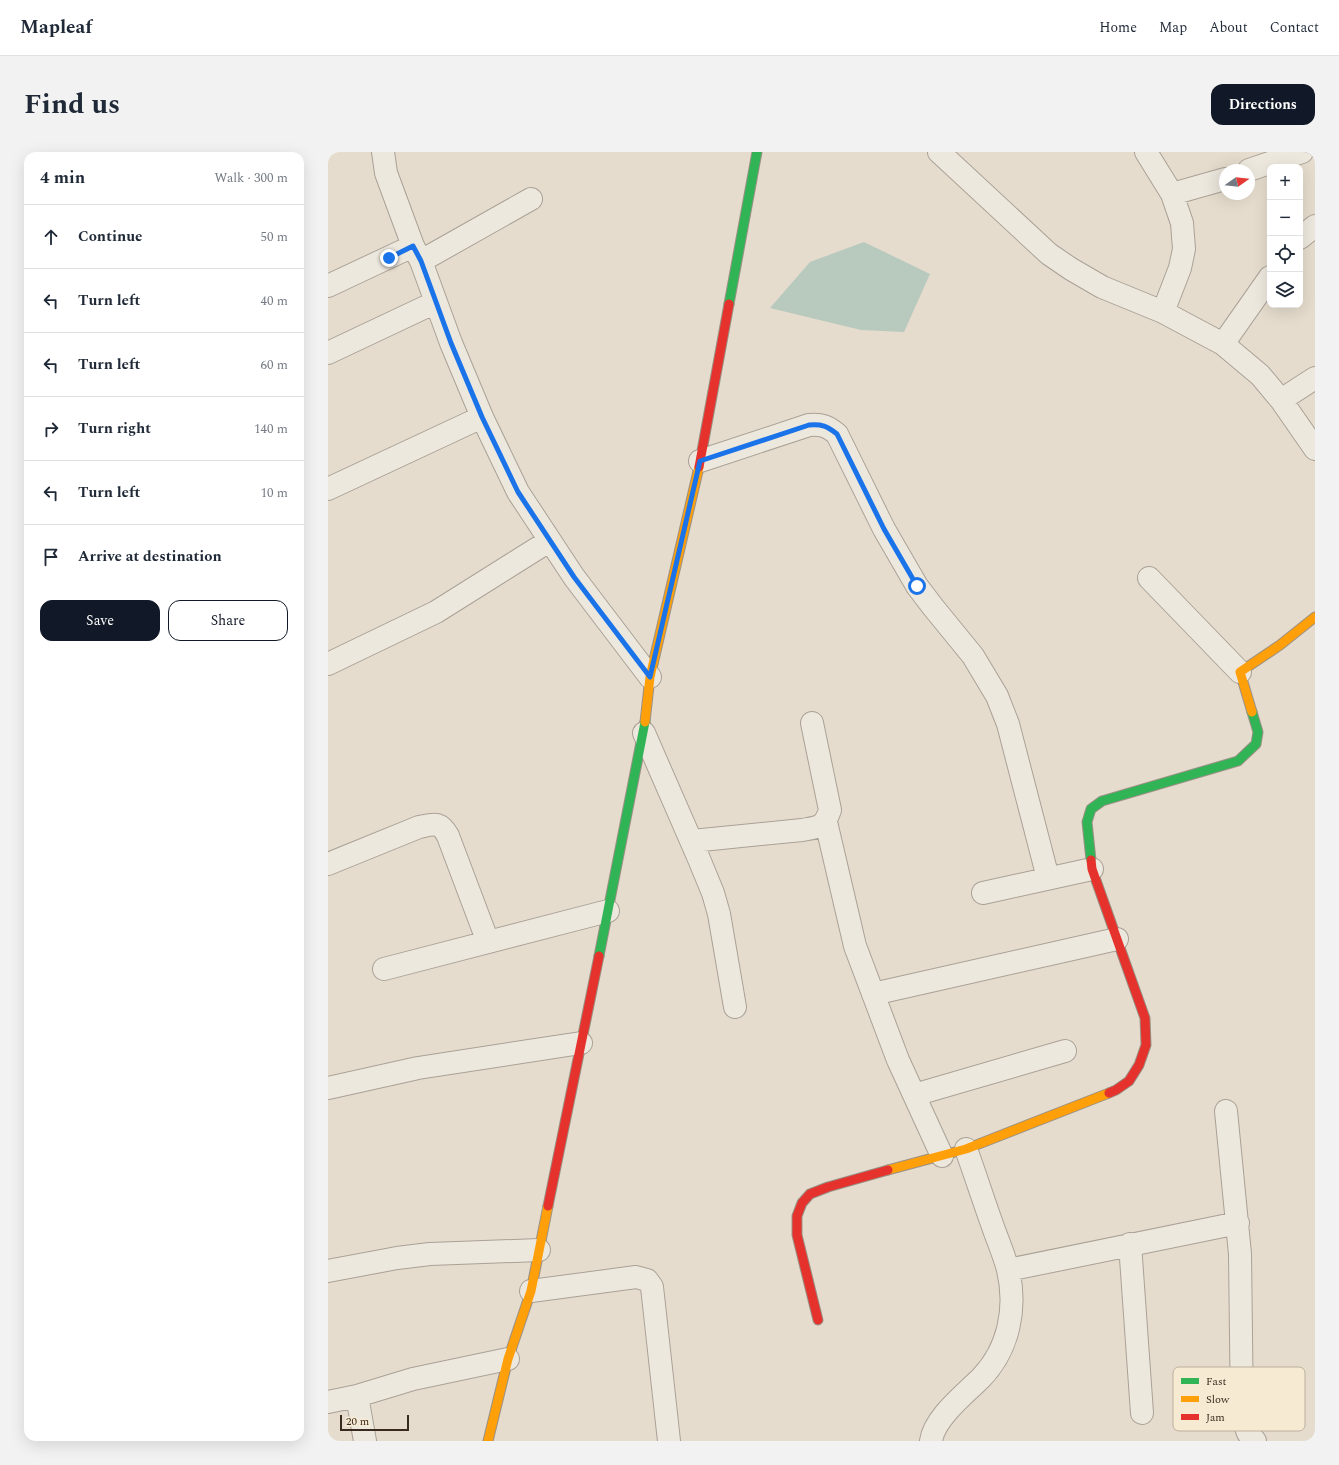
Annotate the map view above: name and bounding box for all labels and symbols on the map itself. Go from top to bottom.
north arrow [1219,164,1255,200]
route end [380,249,398,267]
route start [908,577,926,595]
legend [1173,1367,1305,1431]
text: Fast [1206,1373,1227,1390]
text: Slow [1206,1391,1230,1408]
text: Jam [1206,1409,1225,1426]
scale bar [340,1413,409,1432]

